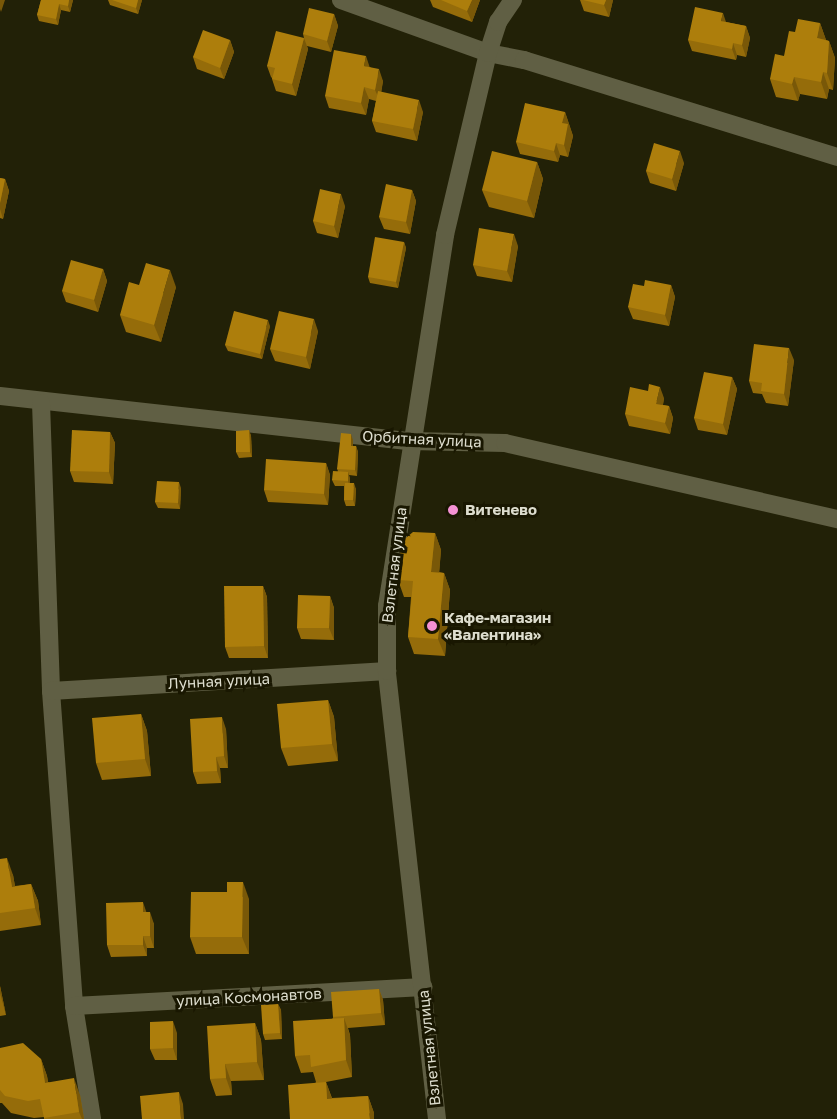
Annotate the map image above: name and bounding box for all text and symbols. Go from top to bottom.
street label: Орбитная улица [362,427,482,451]
place label: Витенево [465,501,537,519]
marker: Витенево [446,503,460,517]
street label: Взлетная улица [378,506,410,624]
place label: Кафе-магазин «Валентина» [444,608,551,643]
marker: Кафе-магазин «Валентина» [425,619,439,633]
street label: Лунная улица [168,669,270,693]
street label: улица Космонавтов [176,984,322,1010]
street label: Взлетная улица [414,989,444,1107]

